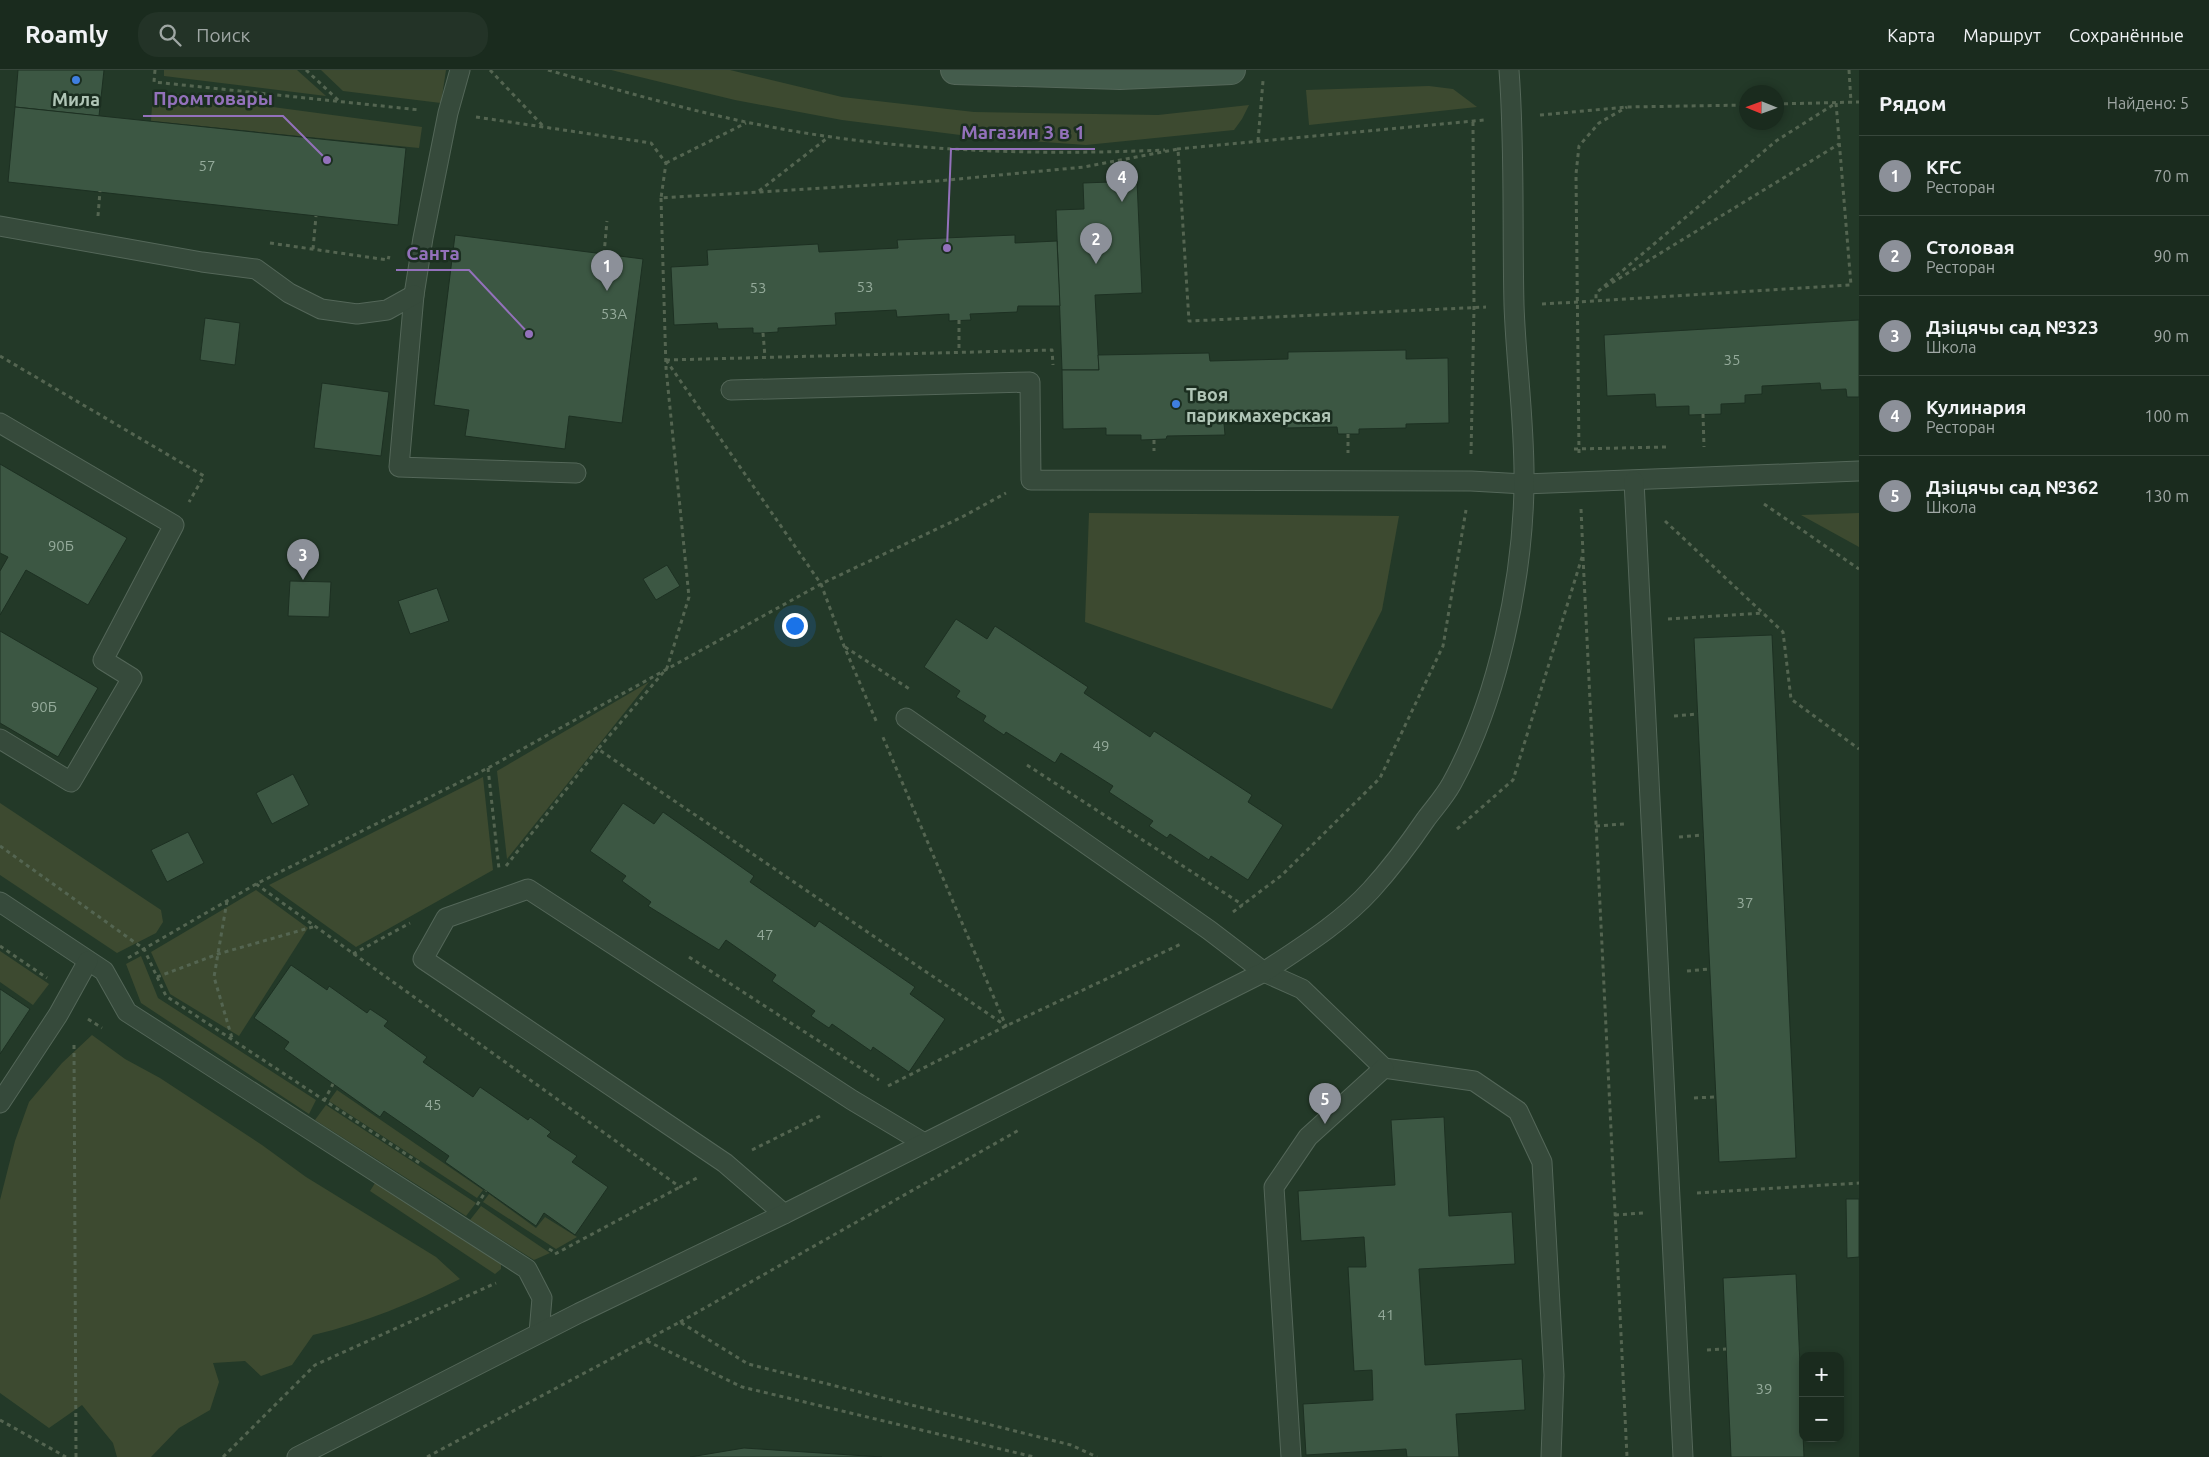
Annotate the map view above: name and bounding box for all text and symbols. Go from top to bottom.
search box [138,12,488,57]
text: Roamly [25,21,108,48]
icon: search [156,21,184,49]
text: Поиск [196,24,250,46]
text: Карта [1887,25,1935,45]
text: Маршрут [1963,25,2041,45]
text: Сохранённые [2069,25,2184,45]
marker: Мила [70,74,82,86]
callout: Промтовары [143,82,283,116]
north arrow [1739,85,1784,130]
text: Промтовары [153,87,273,109]
place label: Мила [52,89,100,109]
text: Рядом [1879,91,1947,115]
text: Найдено: 5 [2107,94,2189,112]
callout: Магазин 3 в 1 [951,115,1095,149]
text: Магазин 3 в 1 [961,121,1085,143]
text: KFC [1926,156,1961,178]
house number: 57 [199,157,215,174]
pin: 4 [1106,161,1138,202]
text: 1 [1890,167,1900,185]
text: 70 m [2153,167,2189,185]
text: Ресторан [1926,178,1995,196]
pin: 2 [1080,223,1112,264]
callout: Санта [396,236,469,270]
text: Столовая [1926,236,2015,258]
text: Санта [406,242,460,264]
text: 2 [1890,247,1900,265]
text: 90 m [2153,247,2189,265]
pin: 1 [591,250,623,291]
text: Ресторан [1926,258,1995,276]
house number: 53 [857,278,873,295]
house number: 53 [750,279,766,296]
house number: 53А [601,305,628,322]
text: Дзіцячы сад №323 [1926,316,2099,338]
text: 3 [1890,327,1900,345]
text: 90 m [2153,327,2189,345]
text: Школа [1926,338,1976,356]
house number: 35 [1724,351,1740,368]
place label: Твоя парикмахерская [1186,384,1331,425]
text: Кулинария [1926,396,2026,418]
marker: Твоя парикмахерская [1170,398,1182,410]
text: 4 [1890,407,1900,425]
text: 100 m [2144,407,2189,425]
text: Ресторан [1926,418,1995,436]
text: Дзіцячы сад №362 [1926,476,2099,498]
text: 5 [1890,487,1900,505]
text: 130 m [2144,487,2189,505]
text: Школа [1926,498,1976,516]
house number: 90Б [48,537,74,554]
pin: 3 [287,539,319,580]
your location [782,613,808,639]
house number: 90Б [31,698,57,715]
house number: 49 [1093,737,1109,754]
house number: 37 [1737,894,1753,911]
house number: 47 [757,926,773,943]
pin: 5 [1309,1083,1341,1124]
house number: 45 [425,1096,441,1113]
house number: 41 [1378,1306,1394,1323]
map controls [1799,1352,1844,1442]
button: + [1799,1352,1844,1397]
house number: 39 [1756,1380,1772,1397]
button: − [1799,1397,1844,1442]

